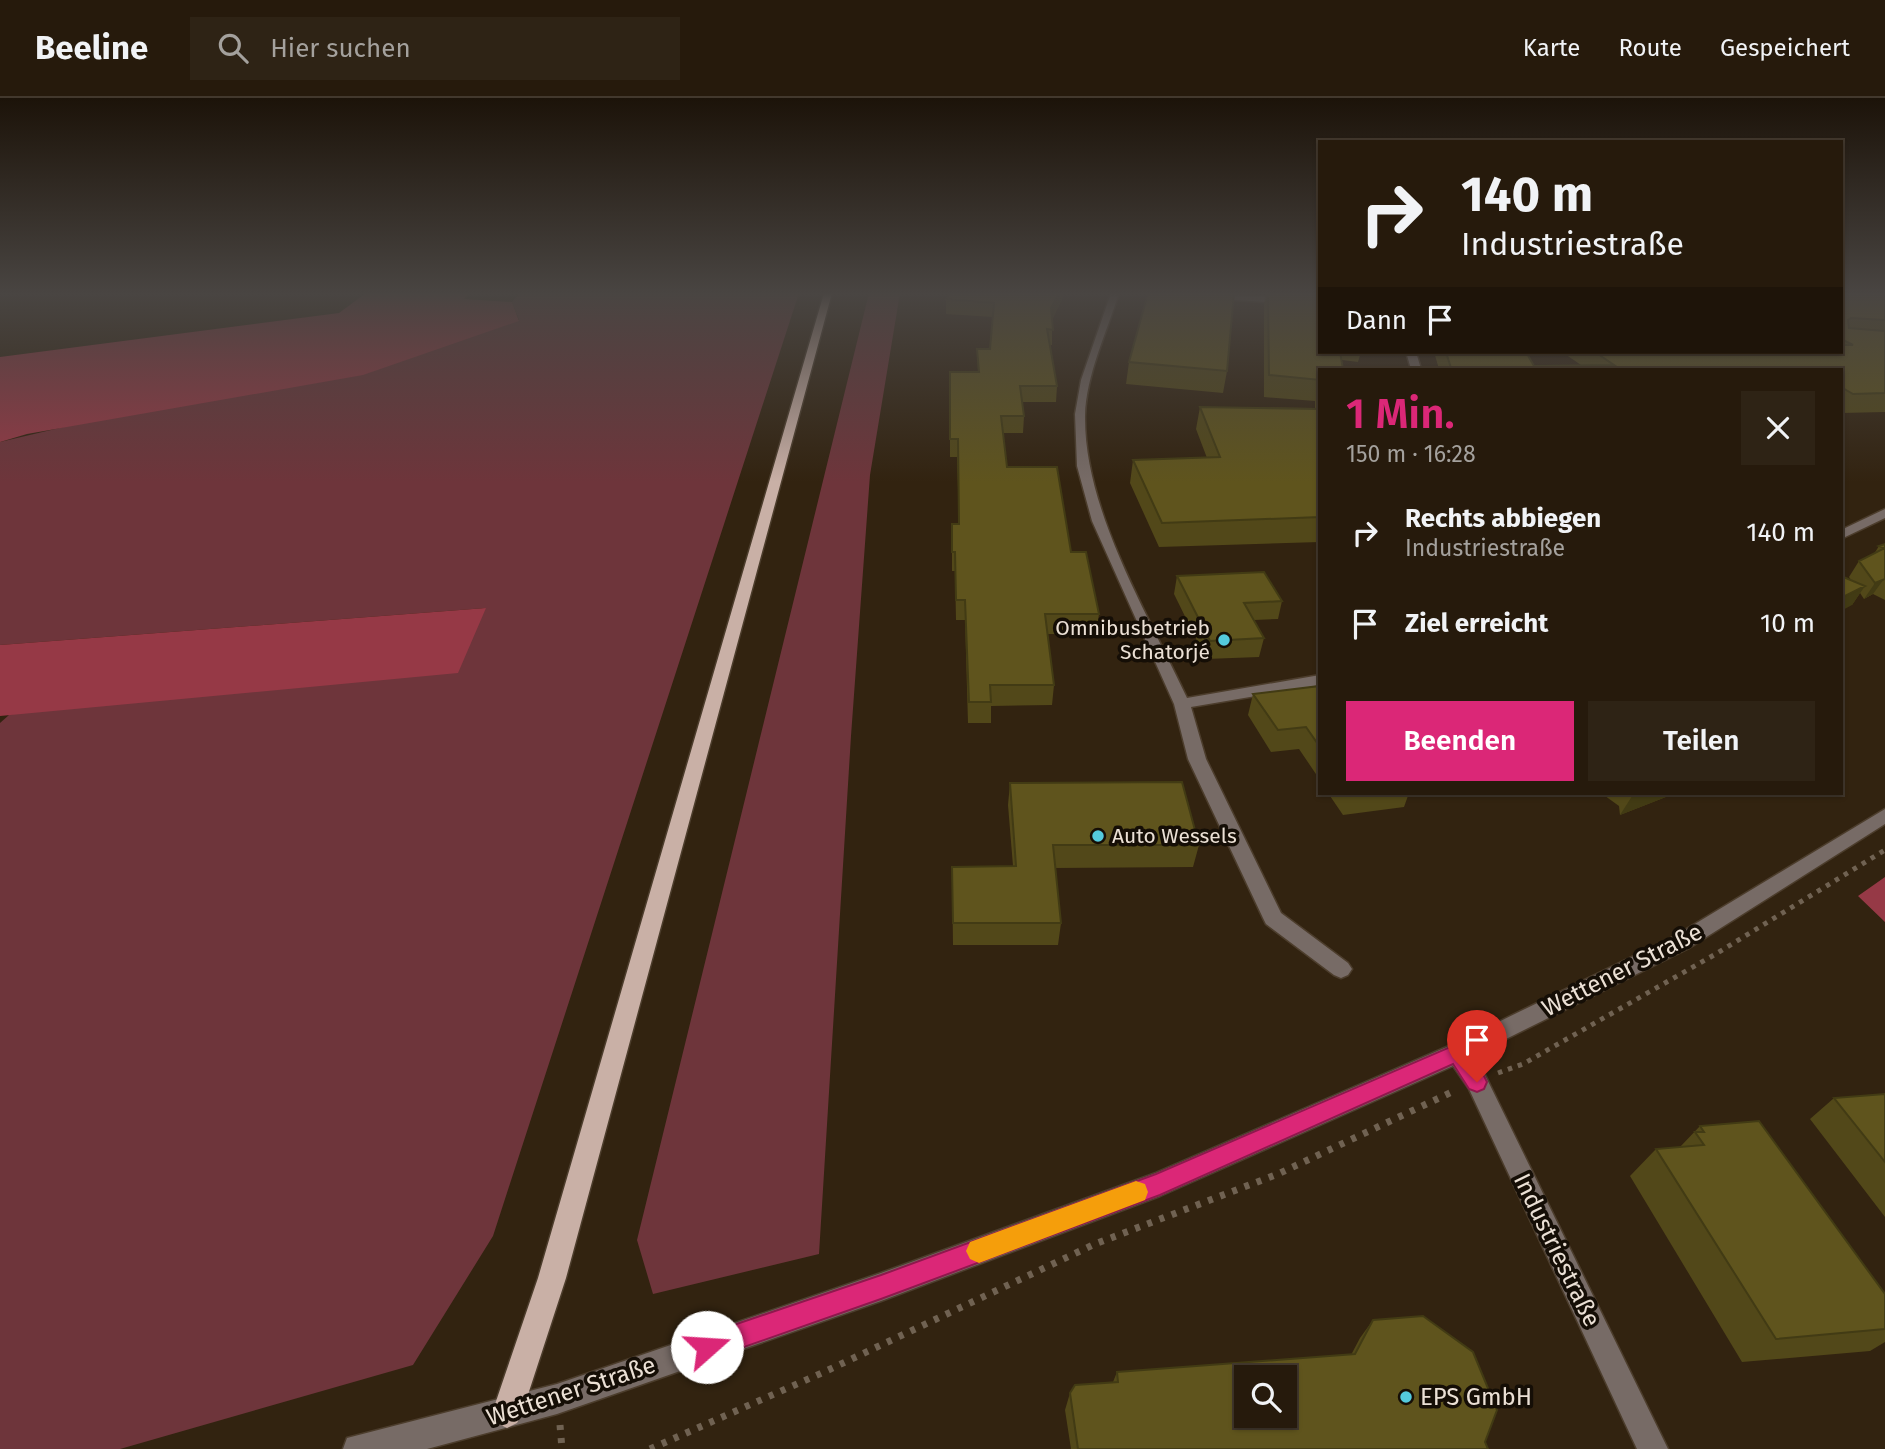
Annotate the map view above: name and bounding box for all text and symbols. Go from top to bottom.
search box [190,17,680,80]
text: Beeline [35,28,148,68]
icon: search [214,29,252,67]
text: Hier suchen [270,33,411,64]
text: Karte [1523,34,1580,62]
text: Route [1618,34,1682,62]
text: Gespeichert [1720,34,1850,62]
text: 140 m [1461,165,1593,224]
icon: right [1346,168,1437,259]
text: Industriestraße [1461,225,1684,263]
icon: arrive [1421,301,1459,339]
text: Dann [1346,305,1407,336]
text: 1 Min. [1346,389,1455,439]
button: close [1741,391,1815,465]
text: 150 m · 16:28 [1346,440,1476,468]
text: Rechts abbiegen [1405,503,1601,534]
icon: right [1346,514,1384,552]
text: 140 m [1746,517,1815,548]
text: Industriestraße [1405,534,1565,562]
icon: arrive [1346,605,1384,643]
text: Ziel erreicht [1405,608,1548,639]
text: 10 m [1760,608,1815,639]
place label: Omnibusbetrieb Schatorjé [1055,615,1210,665]
marker: Omnibusbetrieb Schatorjé [1216,632,1232,648]
button: Beenden [1346,701,1574,781]
button: Teilen [1588,701,1815,781]
place label: Auto Wessels [1112,823,1237,849]
marker: Auto Wessels [1090,828,1106,844]
street label: Wettener Straße [1537,918,1707,1022]
pin [1447,1010,1507,1082]
icon: arrive [1458,1021,1496,1059]
street label: Industriestraße [1508,1169,1606,1331]
position arrow [670,1310,744,1384]
street label: Wettener Straße [483,1350,659,1432]
map controls [1234,1365,1297,1428]
button: search [1234,1365,1297,1428]
place label: EPS GmbH [1420,1383,1532,1411]
marker: EPS GmbH [1398,1389,1414,1405]

